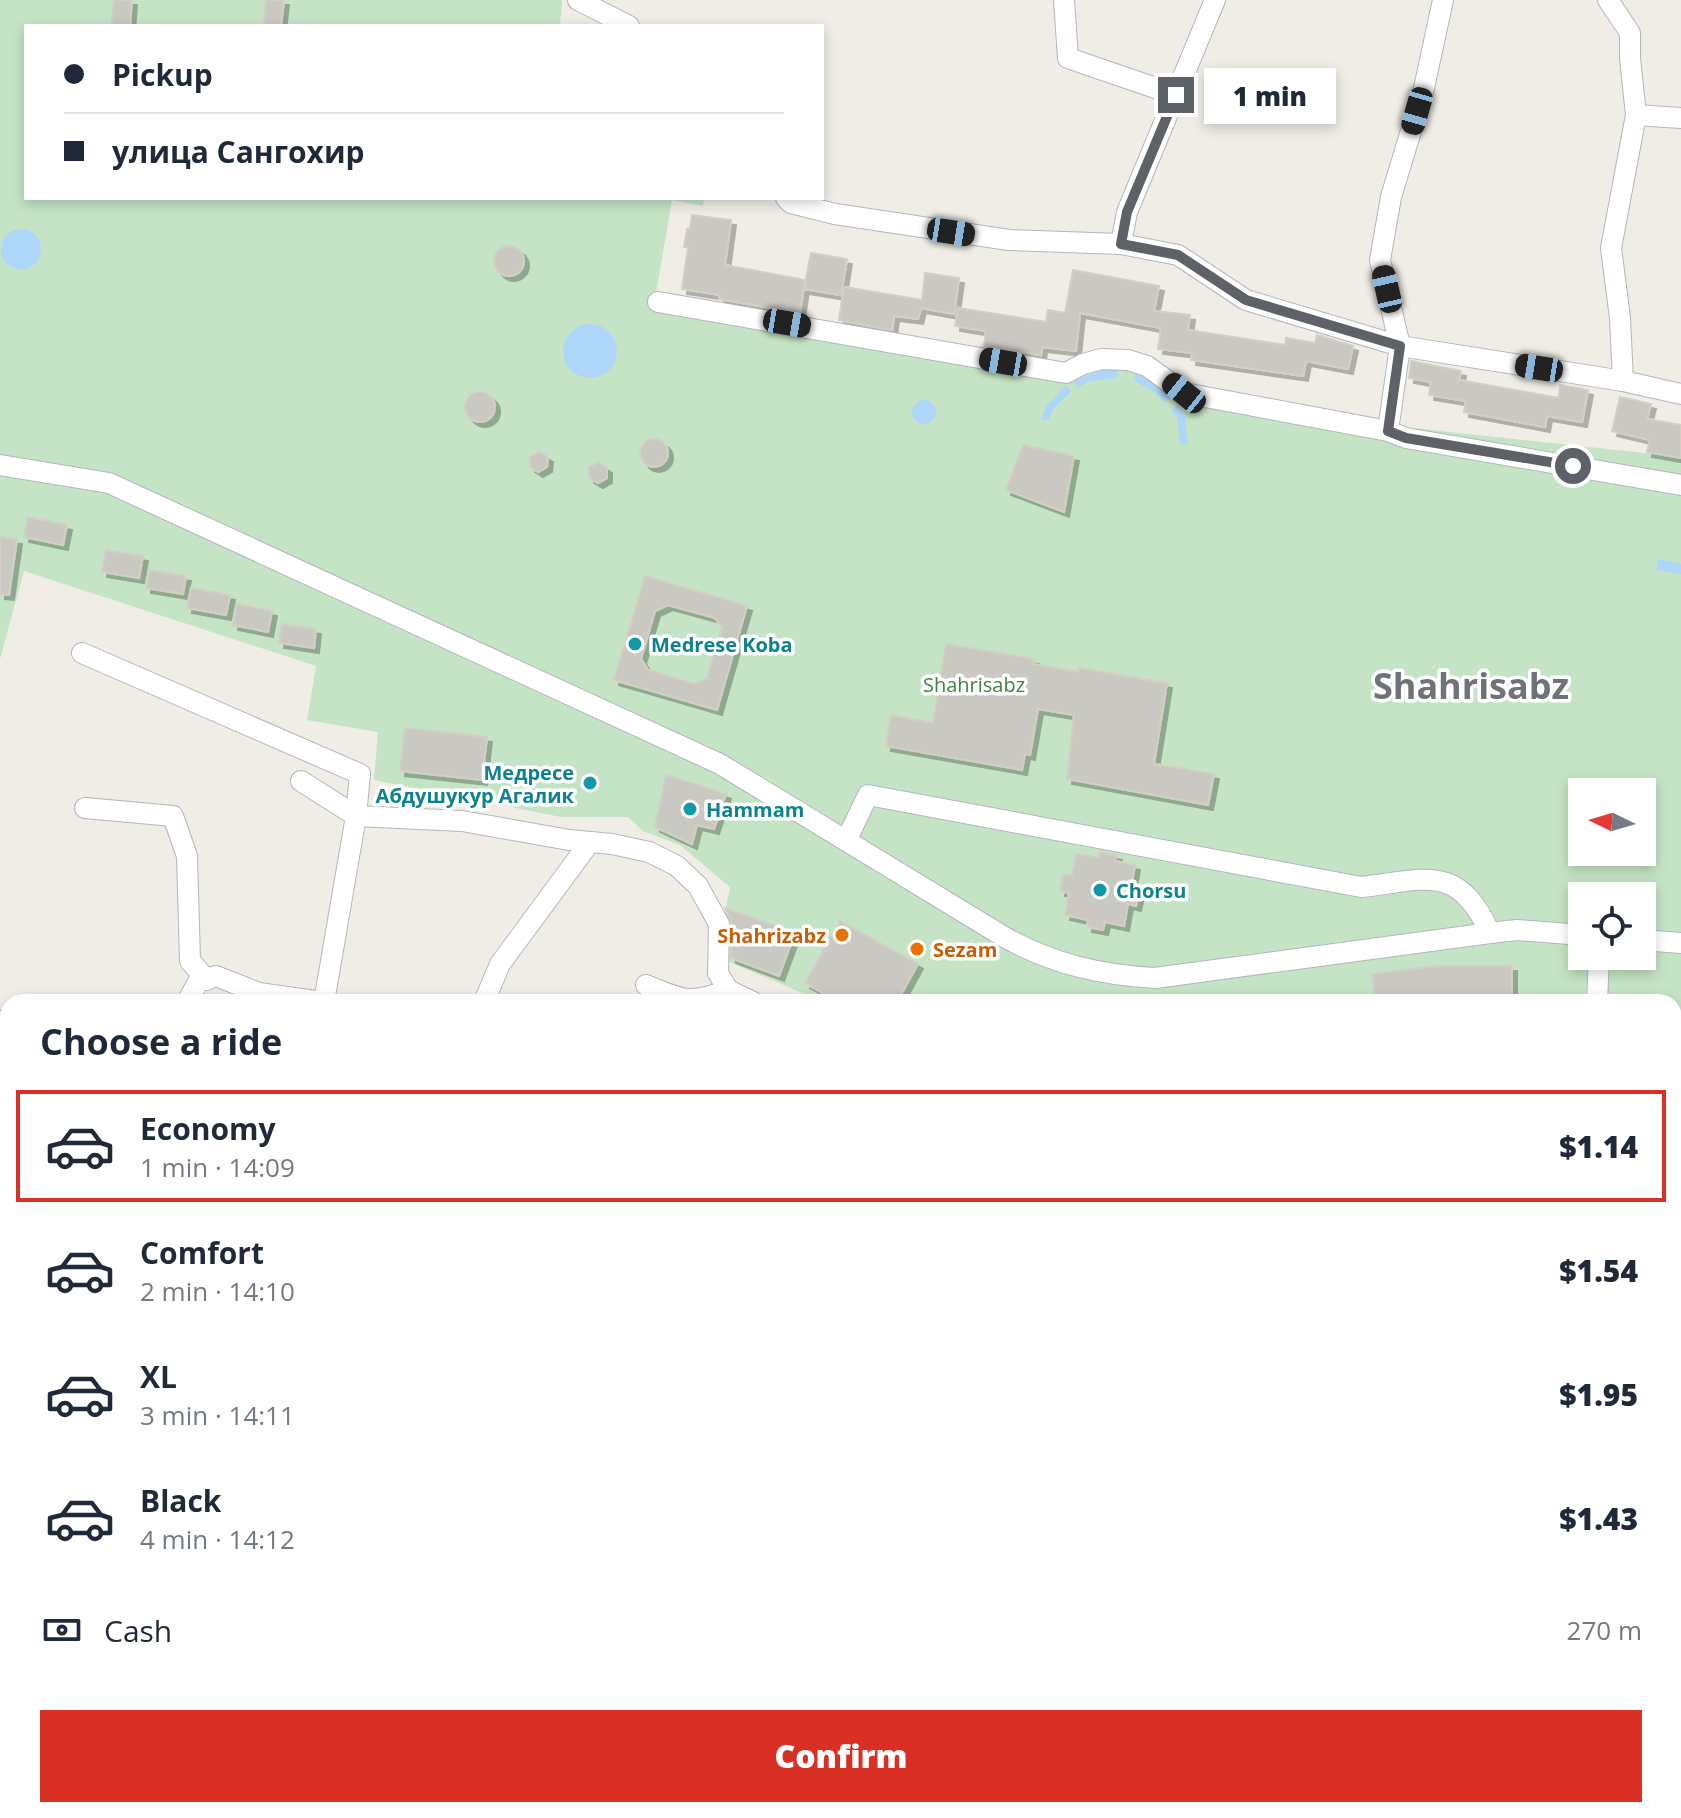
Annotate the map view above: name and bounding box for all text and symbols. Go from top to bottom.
text: Pickup [112,54,213,95]
callout: 1 min [1204,67,1336,123]
route end [1158,77,1194,113]
text: 1 min [1233,78,1307,114]
car [1399,85,1435,137]
text: улица Сангохир [112,131,365,172]
car [925,216,977,248]
car [1370,263,1404,315]
car [761,307,813,339]
car [977,346,1029,378]
car [1513,352,1565,384]
car [1158,369,1210,417]
route start [1555,448,1591,484]
place label: Medrese Koba [651,631,793,658]
marker: Medrese Koba [626,635,644,653]
district label: Shahrisabz [1373,661,1569,710]
park label: Shahrisabz [923,671,1025,698]
place label: Медресе Абдушукур Агалик [376,759,575,809]
marker: Медресе Абдушукур Агалик [581,774,599,792]
north arrow [1568,778,1656,866]
map controls [1568,778,1656,970]
place label: Hammam [706,796,804,823]
marker: Hammam [681,800,699,818]
place label: Chorsu [1116,877,1186,904]
marker: Chorsu [1091,881,1109,899]
button: locate [1568,882,1656,970]
place label: Shahrizabz [717,922,826,949]
marker: Shahrizabz [833,926,851,944]
place label: Sezam [933,936,997,963]
marker: Sezam [908,940,926,958]
text: Choose a ride [40,1017,282,1066]
text: Economy [140,1108,276,1149]
icon: car [44,1110,116,1182]
text: $1.14 [1559,1126,1638,1167]
text: 1 min · 14:09 [140,1149,295,1185]
text: Comfort [140,1232,264,1273]
icon: car [44,1234,116,1306]
text: $1.54 [1559,1250,1638,1291]
text: 2 min · 14:10 [140,1273,295,1309]
text: XL [140,1356,177,1397]
icon: car [44,1358,116,1430]
text: $1.95 [1559,1374,1638,1415]
text: 3 min · 14:11 [140,1397,295,1433]
text: Black [140,1480,221,1521]
icon: car [44,1482,116,1554]
text: $1.43 [1559,1498,1638,1539]
text: 4 min · 14:12 [140,1521,295,1557]
icon: cash [40,1608,84,1652]
text: Cash [104,1610,172,1651]
text: 270 m [1567,1612,1642,1648]
button: Confirm [40,1710,1642,1802]

